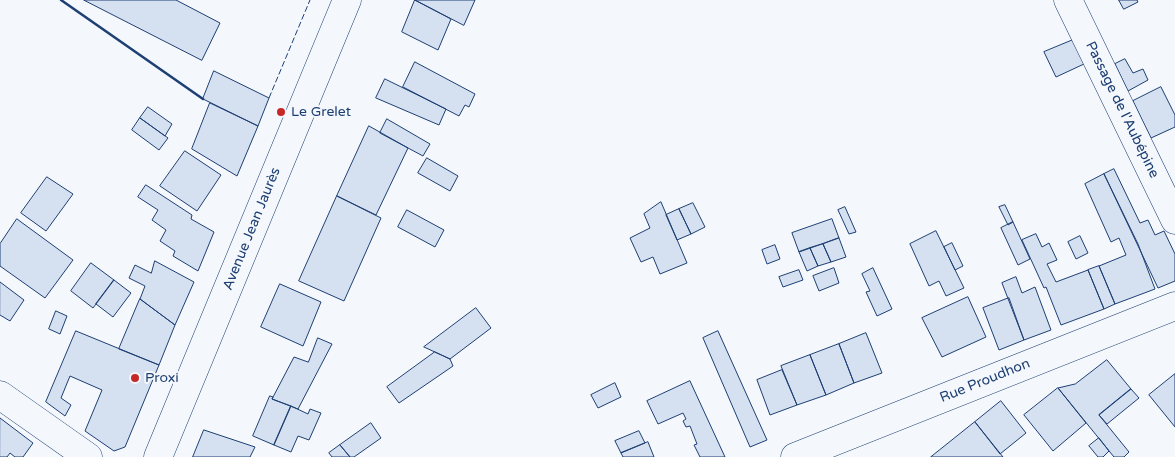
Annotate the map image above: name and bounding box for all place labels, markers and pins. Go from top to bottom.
place label: Le Grelet [291,104,351,120]
marker: Le Grelet [275,106,287,118]
place label: Proxi [145,370,179,386]
marker: Proxi [129,372,141,384]

